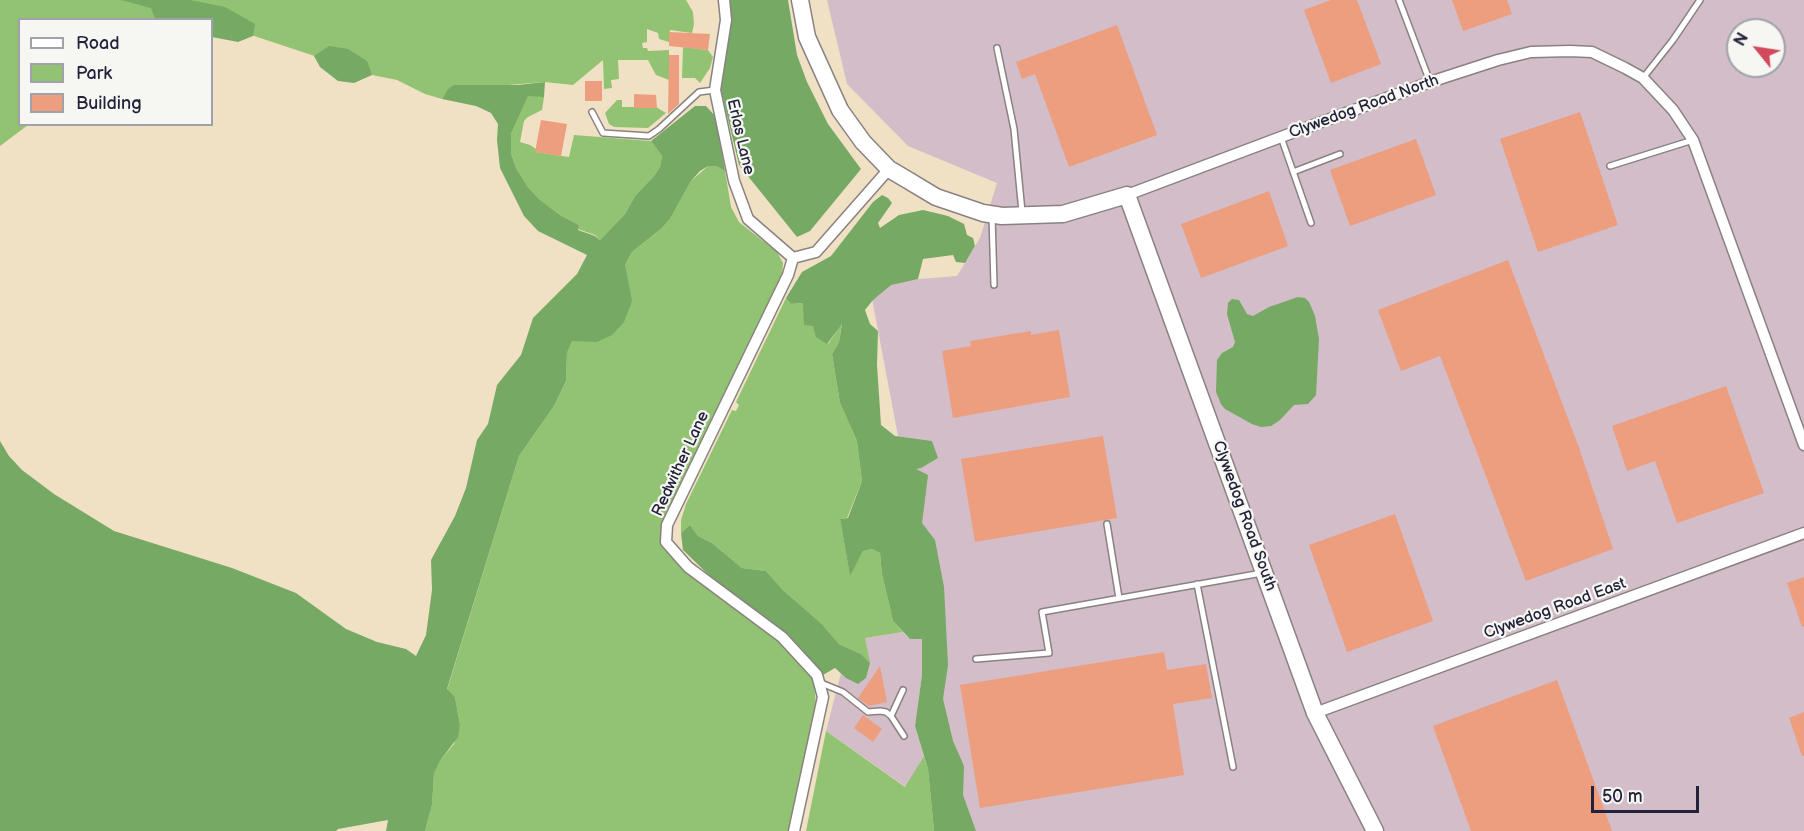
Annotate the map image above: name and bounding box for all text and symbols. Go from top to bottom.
legend [18,18,213,126]
north arrow [1726,18,1786,78]
text: N [1730,30,1753,50]
text: Road [76,33,120,54]
text: Park [76,63,112,84]
street label: Clywedog Road North [1287,71,1441,143]
text: Building [76,93,142,114]
street label: Erlas Lane [722,97,758,177]
street label: Redwither Lane [648,409,714,519]
street label: Clywedog Road South [1208,438,1280,594]
street label: Clywedog Road East [1481,574,1629,644]
scale bar [1594,774,1702,812]
text: 50 m [1602,786,1643,807]

